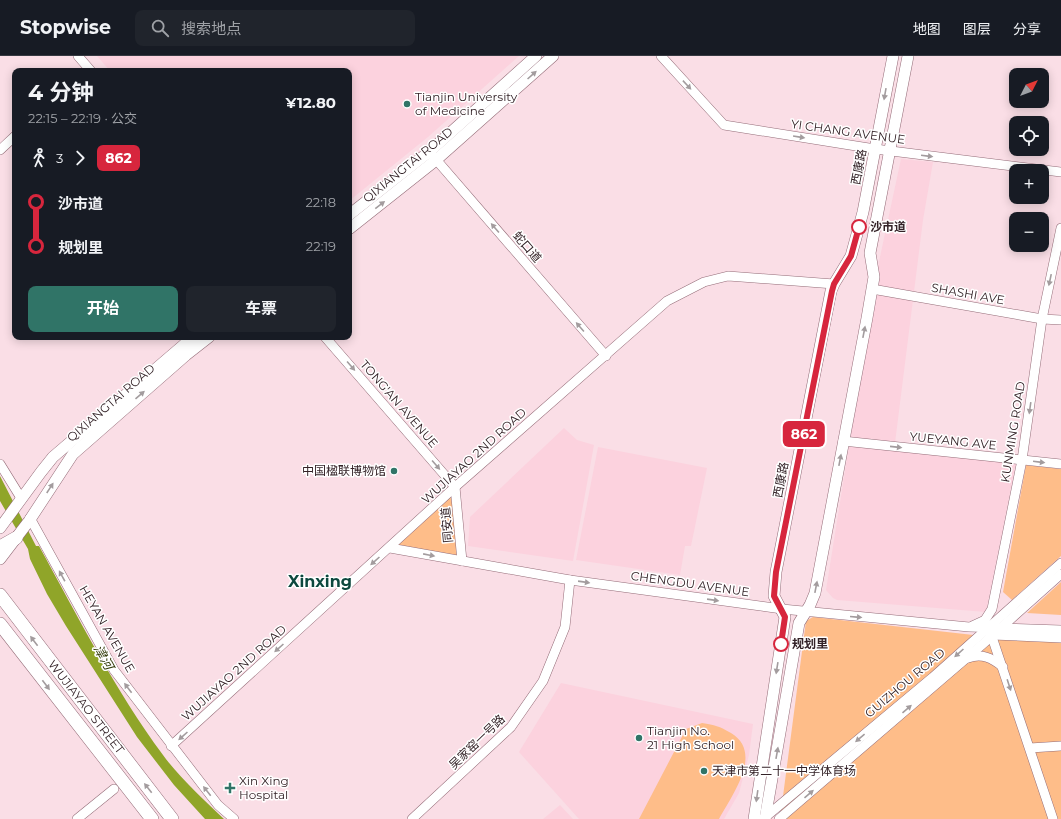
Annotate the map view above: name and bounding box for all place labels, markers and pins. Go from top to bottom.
place label: Tianjin University of Medicine [415,89,518,118]
marker: Tianjin University of Medicine [402,99,412,109]
marker: 沙市道 [851,219,867,235]
place label: 沙市道 [870,219,906,234]
place label: 中国楹联博物馆 [302,463,386,478]
marker: 中国楹联博物馆 [389,466,399,476]
marker: 规划里 [773,636,789,652]
place label: 规划里 [792,636,828,651]
place label: Tianjin No. 21 High School [647,723,734,752]
marker: Tianjin No. 21 High School [634,733,644,743]
place label: 天津市第二十一中学体育场 [712,763,856,778]
marker: 天津市第二十一中学体育场 [699,766,709,776]
place label: Xin Xing Hospital [239,773,289,802]
marker: Xin Xing Hospital [224,782,236,794]

